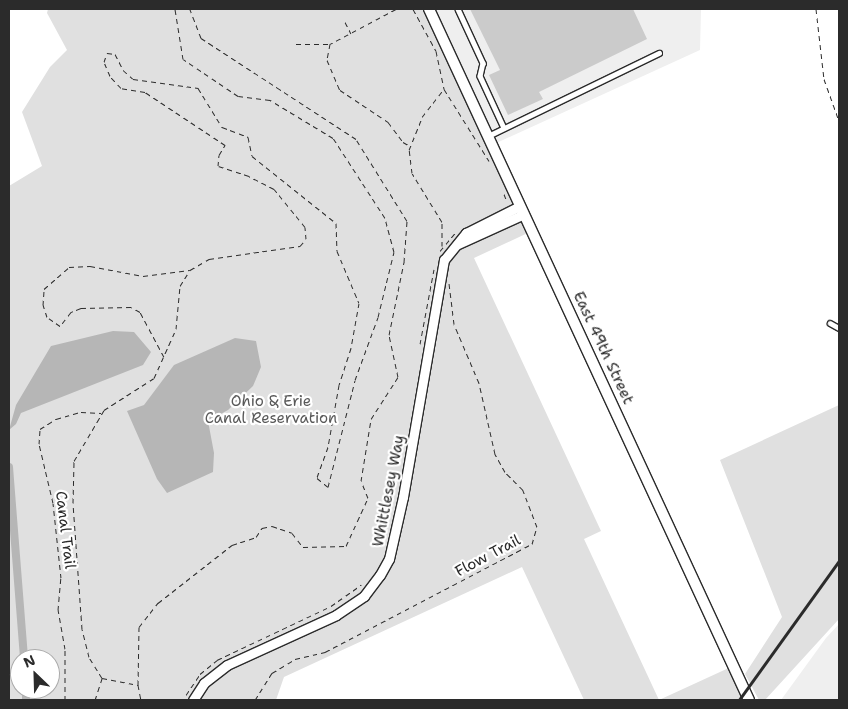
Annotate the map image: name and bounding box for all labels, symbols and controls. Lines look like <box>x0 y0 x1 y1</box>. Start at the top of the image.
street label: East 49th Street <box>569 289 637 407</box>
park label: Ohio & Erie Canal Reservation <box>205 392 337 427</box>
street label: Whittlesey Way <box>369 434 409 548</box>
street label: Canal Trail <box>51 490 79 570</box>
street label: Flow Trail <box>452 531 524 581</box>
north arrow <box>10 649 60 699</box>
text: N <box>21 651 38 672</box>

